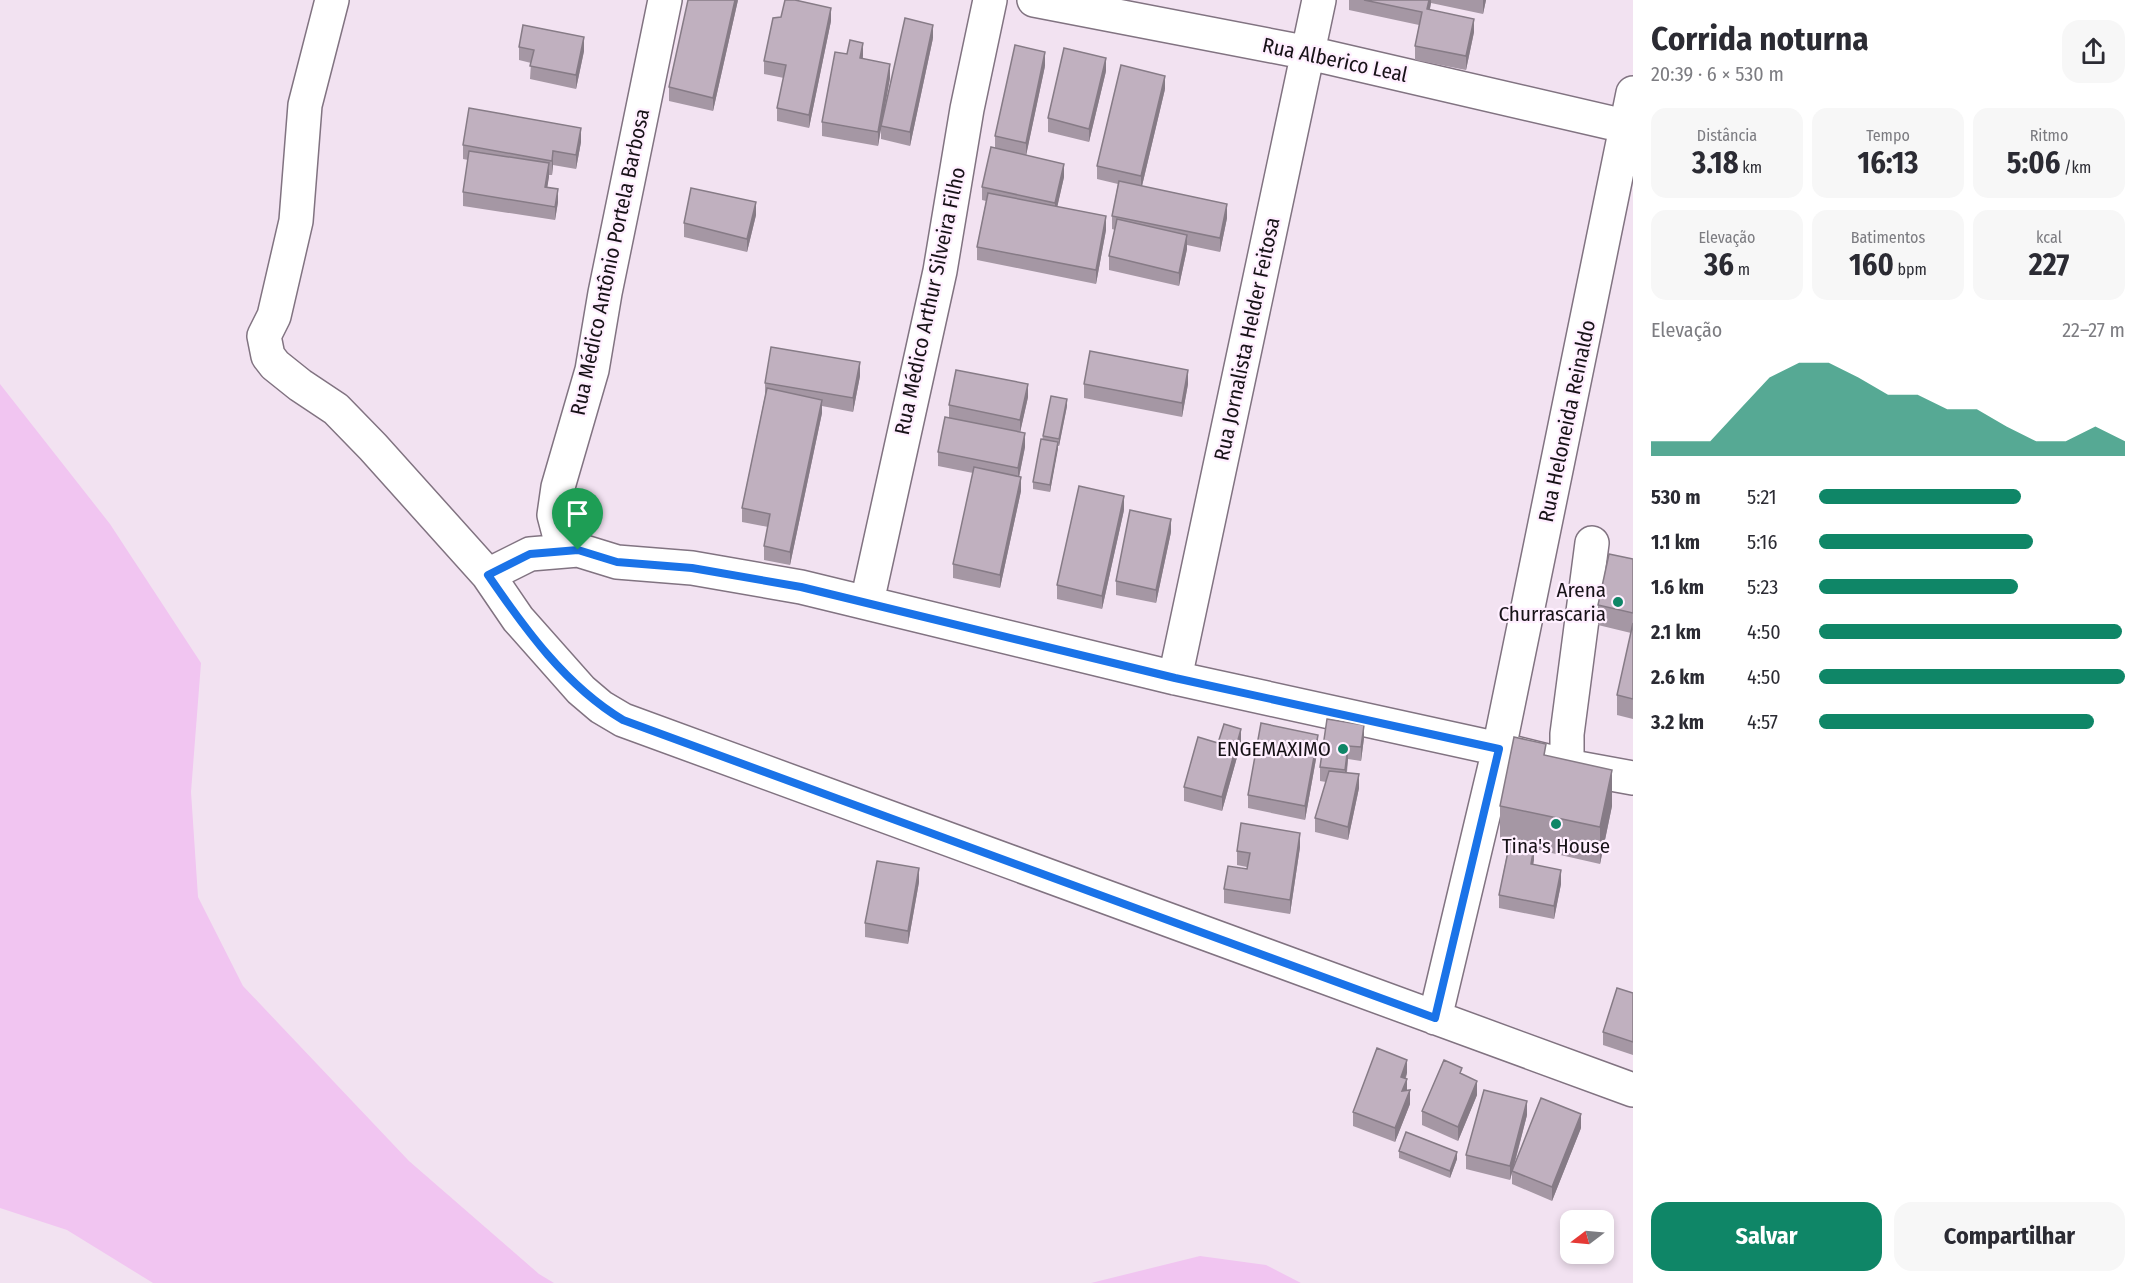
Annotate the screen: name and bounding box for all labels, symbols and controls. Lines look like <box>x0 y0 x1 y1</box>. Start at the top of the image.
text: Corrida noturna <box>1651 19 1869 59</box>
button: share <box>2062 20 2125 83</box>
street label: Rua Alberico Leal <box>1260 32 1410 88</box>
text: 20:39 · 6 × 530 m <box>1651 62 1784 86</box>
street label: Rua Médico Antônio Portela Barbosa <box>565 106 655 418</box>
text: Distância <box>1697 126 1757 145</box>
text: Tempo <box>1866 126 1910 145</box>
text: Ritmo <box>2030 126 2068 145</box>
text: 3.18 <box>1692 145 1739 181</box>
text: 16:13 <box>1857 145 1919 181</box>
text: 5:06 <box>2007 145 2060 181</box>
text: km <box>1739 158 1762 177</box>
text: /km <box>2060 158 2091 177</box>
street label: Rua Médico Arthur Silveira Filho <box>889 165 971 437</box>
street label: Rua Jornalista Helder Feitosa <box>1209 215 1285 463</box>
text: Elevação <box>1698 228 1756 247</box>
text: Batimentos <box>1851 228 1925 247</box>
text: kcal <box>2036 228 2062 247</box>
text: 36 <box>1704 247 1734 283</box>
text: 160 <box>1849 247 1894 283</box>
text: 227 <box>2029 247 2069 283</box>
text: m <box>1734 260 1750 279</box>
text: bpm <box>1894 260 1927 279</box>
street label: Rua Heloneida Reinaldo <box>1533 317 1601 525</box>
text: Elevação <box>1651 318 1722 342</box>
text: 22–27 m <box>2062 318 2125 342</box>
text: 530 m <box>1651 485 1700 509</box>
text: 5:21 <box>1747 485 1777 509</box>
pin <box>552 488 603 550</box>
icon: arrive <box>561 497 594 530</box>
text: 1.1 km <box>1651 530 1700 554</box>
text: 5:16 <box>1747 530 1777 554</box>
text: 1.6 km <box>1651 575 1704 599</box>
text: 5:23 <box>1747 575 1778 599</box>
place label: Arena Churrascaria <box>1498 577 1606 627</box>
marker: Arena Churrascaria <box>1611 595 1625 609</box>
text: 2.1 km <box>1651 620 1701 644</box>
text: 4:50 <box>1747 620 1781 644</box>
text: 2.6 km <box>1651 665 1705 689</box>
text: 4:50 <box>1747 665 1781 689</box>
text: 3.2 km <box>1651 710 1704 734</box>
text: 4:57 <box>1747 710 1778 734</box>
place label: ENGEMAXIMO <box>1217 736 1331 762</box>
marker: ENGEMAXIMO <box>1336 742 1350 756</box>
marker: Tina's House <box>1549 817 1563 831</box>
place label: Tina's House <box>1502 833 1610 859</box>
button: Salvar <box>1651 1202 1882 1271</box>
button: Compartilhar <box>1894 1202 2125 1271</box>
north arrow <box>1560 1210 1614 1264</box>
map controls <box>1560 1210 1614 1264</box>

